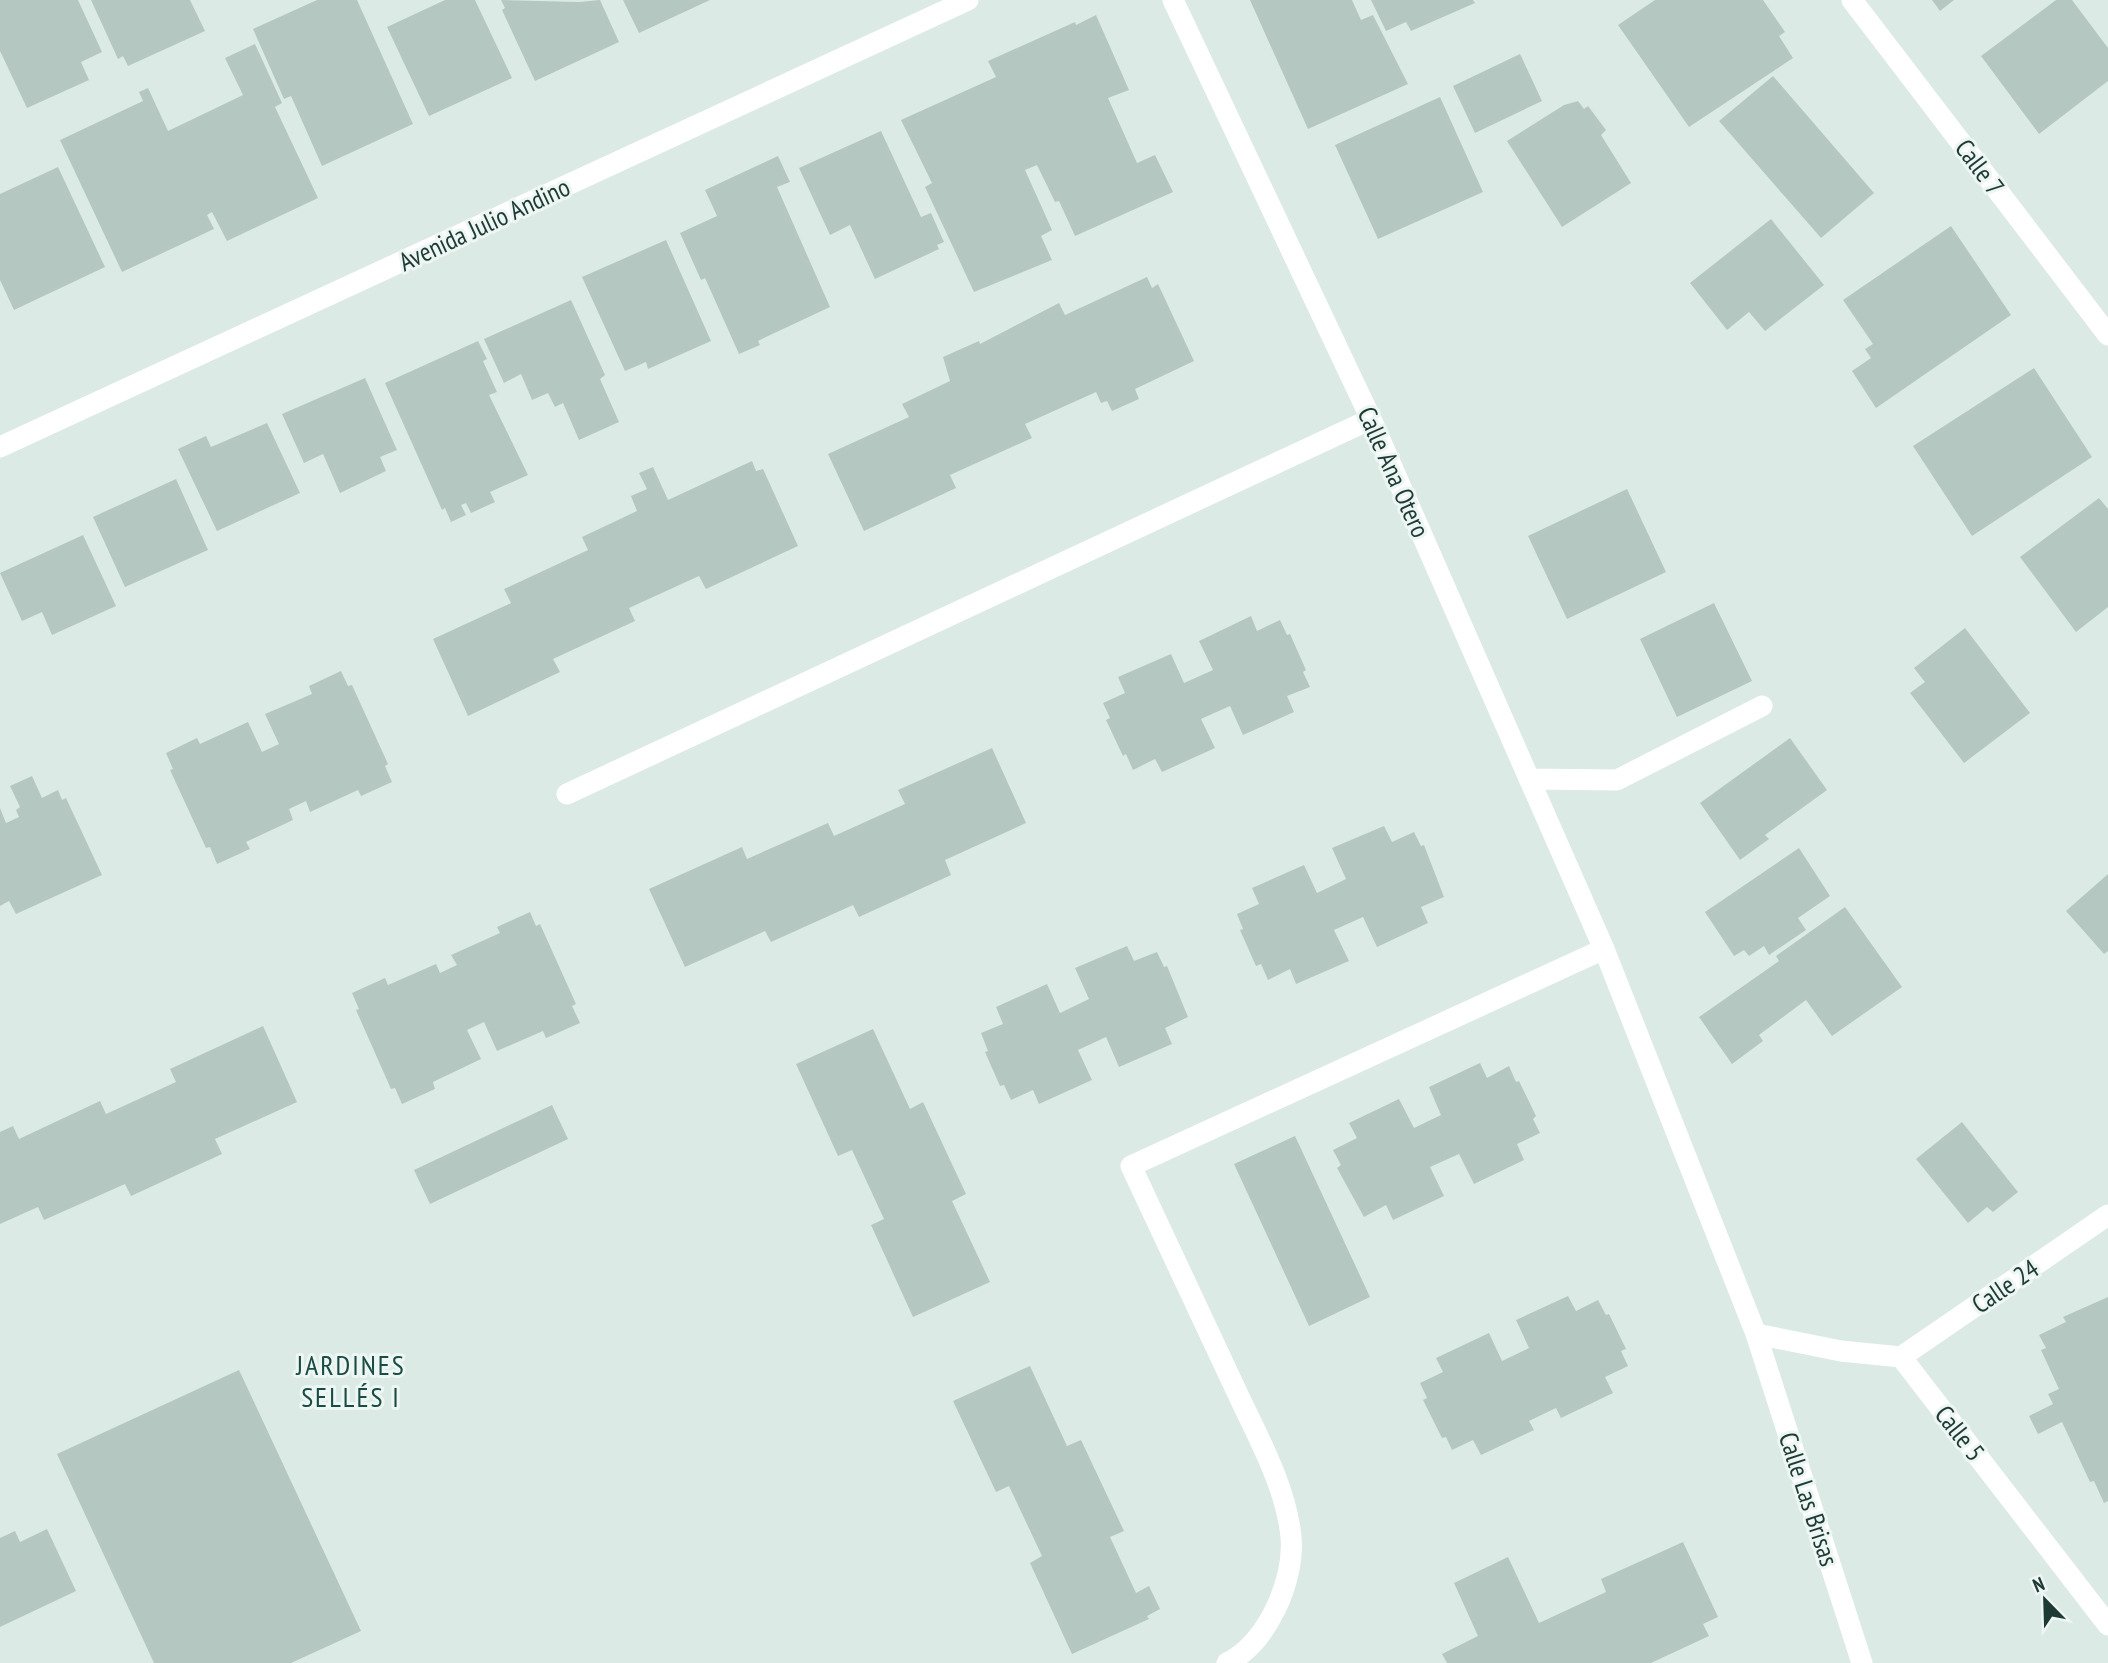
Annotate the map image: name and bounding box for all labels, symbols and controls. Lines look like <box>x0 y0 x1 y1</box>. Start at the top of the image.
street label: Calle 7 <box>1948 132 2012 202</box>
street label: Avenida Julio Andino <box>393 170 575 278</box>
street label: Calle Ana Otero <box>1351 402 1437 542</box>
street label: Calle 24 <box>1965 1252 2045 1320</box>
district label: JARDINES SELLÉS I <box>295 1346 406 1415</box>
street label: Calle 5 <box>1928 1398 1992 1468</box>
street label: Calle Las Brisas <box>1772 1428 1846 1570</box>
north arrow <box>2010 1565 2080 1635</box>
text: N <box>2029 1571 2048 1597</box>

